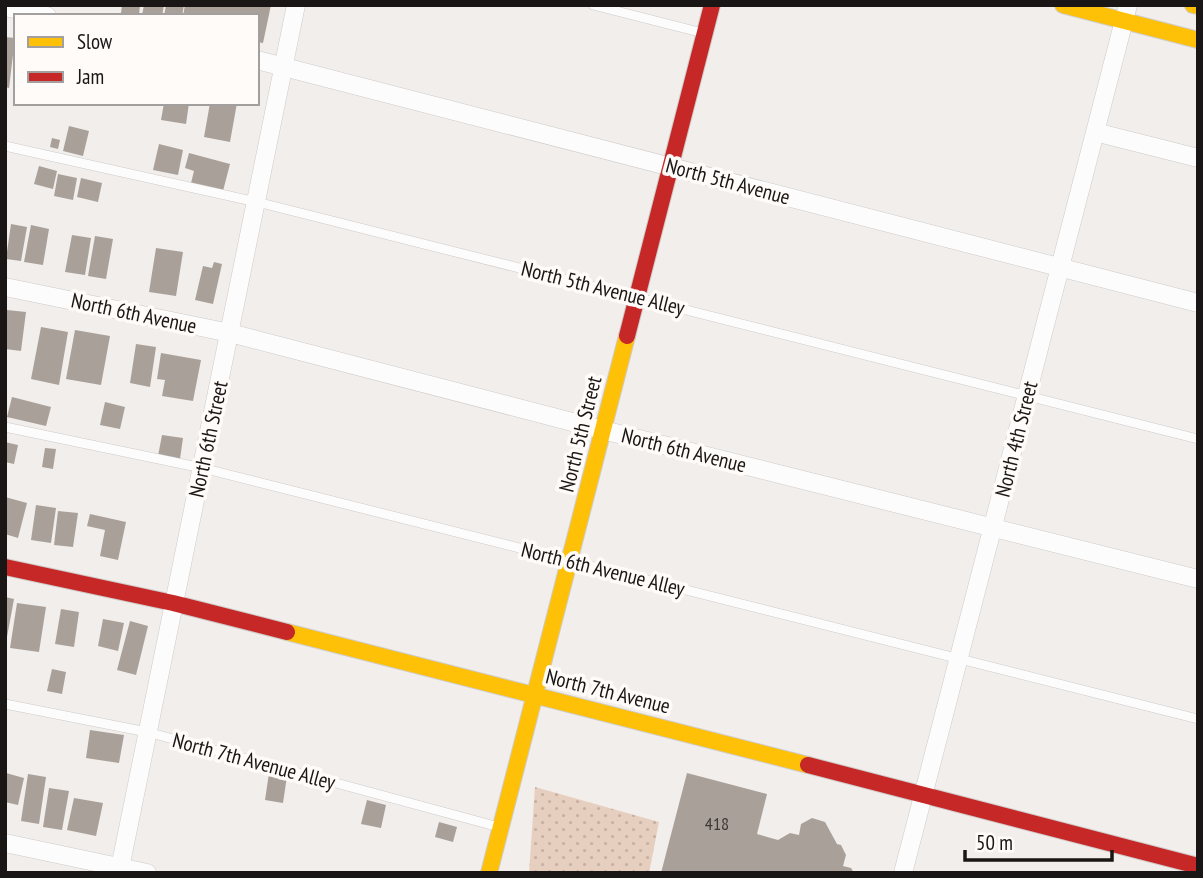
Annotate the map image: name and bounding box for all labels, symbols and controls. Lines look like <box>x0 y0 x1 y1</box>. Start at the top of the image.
legend <box>14 14 259 105</box>
text: Slow <box>77 28 113 55</box>
text: Jam <box>76 63 104 90</box>
street label: North 5th Avenue <box>663 151 793 211</box>
street label: North 5th Avenue Alley <box>519 255 688 321</box>
street label: North 6th Avenue <box>69 287 199 339</box>
street label: North 5th Street <box>553 373 607 495</box>
street label: North 6th Street <box>182 378 234 500</box>
street label: North 4th Street <box>989 378 1043 500</box>
street label: North 6th Avenue <box>619 421 749 479</box>
street label: North 6th Avenue Alley <box>519 536 688 602</box>
street label: North 7th Avenue <box>543 662 673 720</box>
street label: North 7th Avenue Alley <box>170 726 338 796</box>
house number: 418 <box>705 812 729 835</box>
scale bar <box>965 818 1112 862</box>
text: 50 m <box>976 829 1013 856</box>

